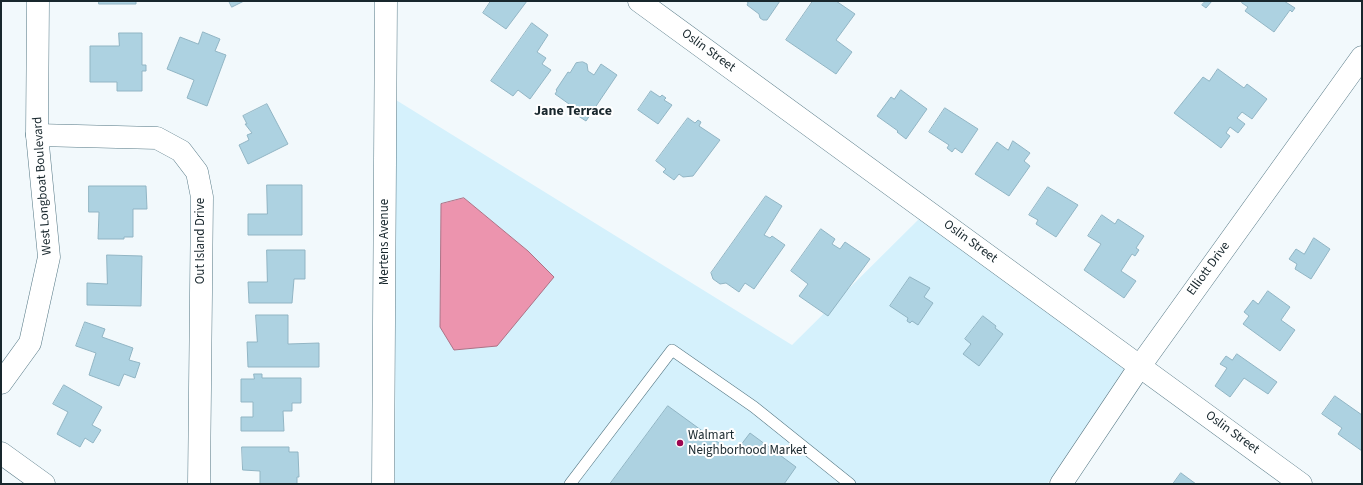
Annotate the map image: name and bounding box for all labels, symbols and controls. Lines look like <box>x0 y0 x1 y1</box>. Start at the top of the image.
street label: Oslin Street <box>678 26 738 76</box>
district label: Jane Terrace <box>534 104 612 120</box>
street label: West Longboat Boulevard <box>30 116 56 256</box>
street label: Out Island Drive <box>193 198 209 284</box>
street label: Mertens Avenue <box>377 199 393 285</box>
street label: Oslin Street <box>940 217 1000 267</box>
street label: Elliott Drive <box>1184 239 1234 299</box>
street label: Oslin Street <box>1202 408 1262 458</box>
place label: Walmart Neighborhood Market <box>688 428 807 459</box>
marker: Walmart Neighborhood Market <box>675 438 685 448</box>

